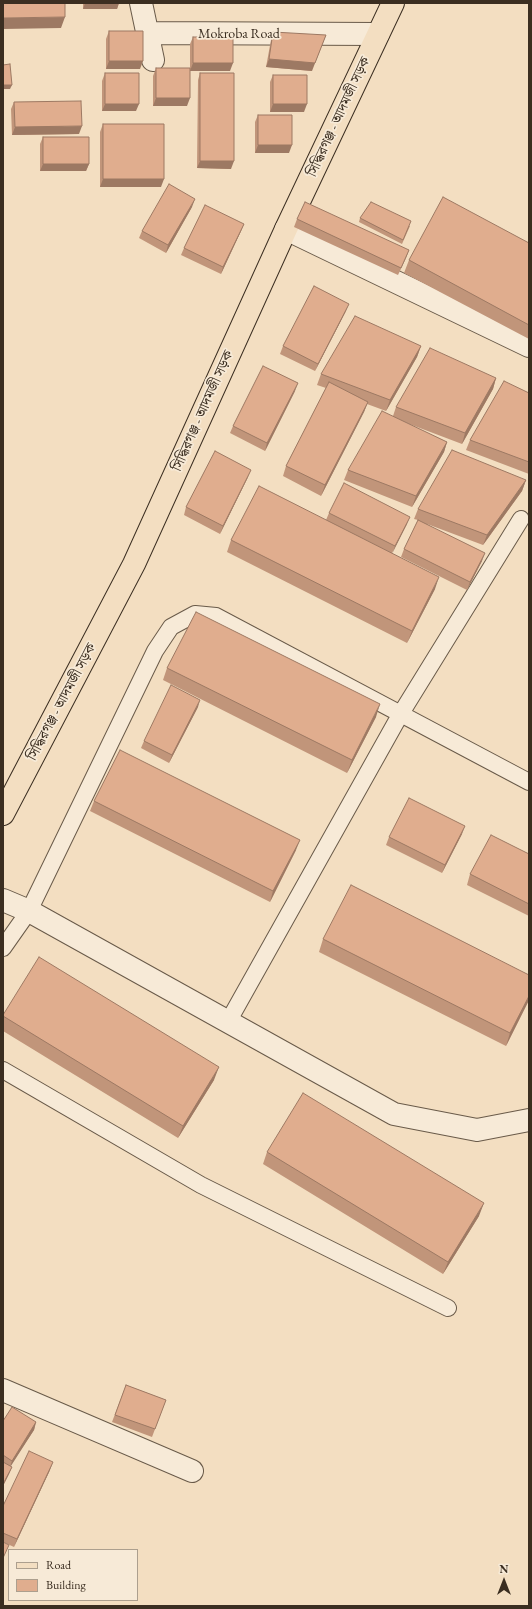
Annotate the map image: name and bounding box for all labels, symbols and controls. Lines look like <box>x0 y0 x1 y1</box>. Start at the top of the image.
street label: Mokroba Road <box>198 26 280 42</box>
street label: সিদ্ধিরগঞ্জ - আদমজী সড়ক <box>304 54 374 180</box>
street label: সিদ্ধিরগঞ্জ - আদমজী সড়ক <box>169 348 237 474</box>
street label: সিদ্ধিরগঞ্জ - আদমজী সড়ক <box>24 641 100 763</box>
legend <box>8 1549 138 1601</box>
text: Road <box>46 1557 71 1573</box>
north arrow <box>484 1561 524 1601</box>
text: N <box>500 1562 508 1576</box>
text: Building <box>46 1577 86 1593</box>

